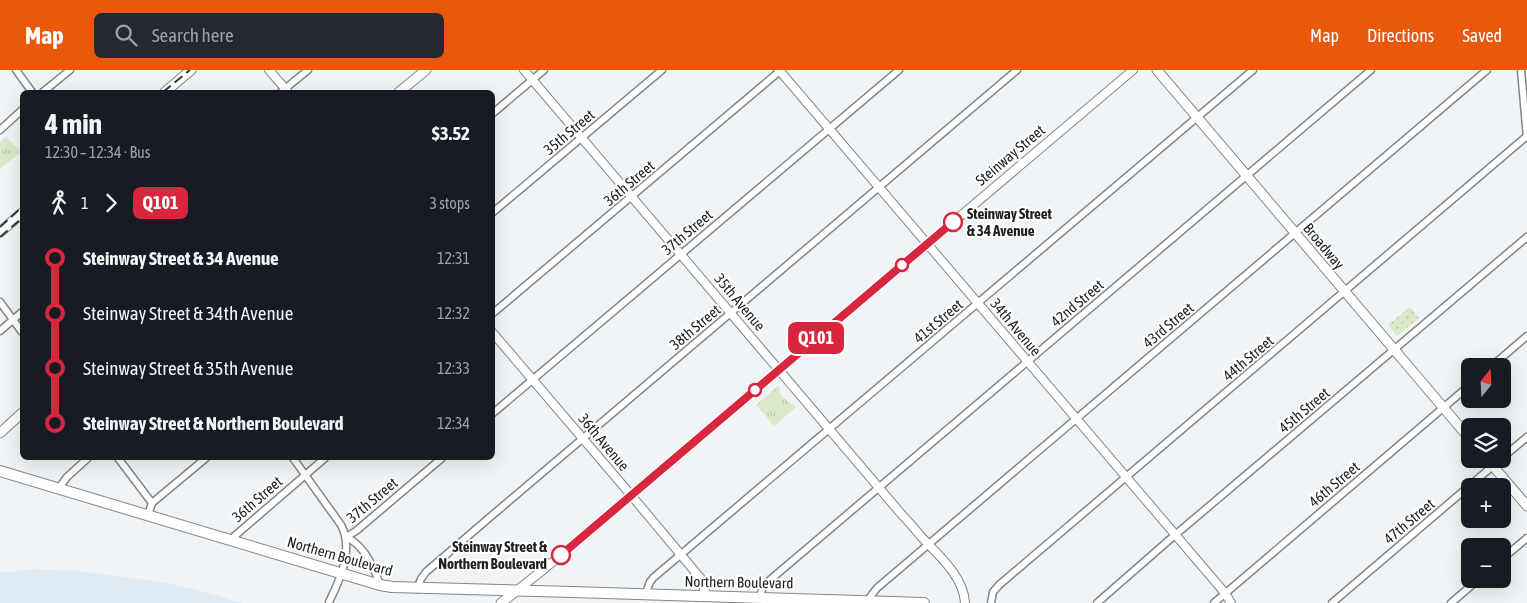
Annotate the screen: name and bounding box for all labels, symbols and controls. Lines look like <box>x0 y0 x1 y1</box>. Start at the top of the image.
search box <box>94 13 444 58</box>
icon: search <box>112 21 140 49</box>
text: Map <box>25 22 64 49</box>
text: Search here <box>152 24 234 46</box>
text: Map <box>1310 25 1339 46</box>
text: Directions <box>1367 25 1434 46</box>
text: Saved <box>1462 25 1502 46</box>
street label: 35th Street <box>540 106 598 158</box>
text: 4 min <box>45 108 102 140</box>
street label: Steinway Street <box>972 121 1048 189</box>
text: $3.52 <box>432 122 470 144</box>
text: 12:30 – 12:34 · Bus <box>45 143 150 161</box>
street label: 36th Street <box>600 157 658 209</box>
icon: walk <box>45 189 73 217</box>
icon: forward <box>97 189 125 217</box>
text: Q101 <box>143 192 178 213</box>
text: 1 <box>81 194 89 212</box>
text: 3 stops <box>429 194 470 212</box>
place label: Steinway Street & 34 Avenue <box>967 205 1053 239</box>
street label: 37th Street <box>658 206 716 258</box>
marker: Steinway Street & 34 Avenue <box>943 212 963 232</box>
street label: Broadway <box>1300 220 1348 272</box>
text: Steinway Street & 34 Avenue <box>83 247 279 269</box>
text: 12:31 <box>437 249 470 267</box>
unlabelled marker <box>895 258 909 272</box>
street label: 35th Avenue <box>711 270 769 334</box>
street label: 42nd Street <box>1047 276 1107 330</box>
street label: 34th Avenue <box>987 295 1045 359</box>
street label: 41st Street <box>910 296 966 346</box>
street label: 43rd Street <box>1139 299 1197 351</box>
street label: 38th Street <box>666 301 724 353</box>
text: Steinway Street & 34th Avenue <box>83 302 293 324</box>
text: 12:32 <box>437 304 470 322</box>
line badge: Q101 <box>781 322 851 354</box>
text: Q101 <box>798 327 834 348</box>
street label: 44th Street <box>1219 332 1277 384</box>
text: Steinway Street & 35th Avenue <box>83 357 293 379</box>
north arrow <box>1461 358 1511 408</box>
map controls <box>1461 358 1511 588</box>
text: 12:33 <box>437 359 470 377</box>
unlabelled marker <box>748 383 762 397</box>
street label: 45th Street <box>1275 384 1333 436</box>
street label: 36th Avenue <box>575 410 633 474</box>
text: Steinway Street & Northern Boulevard <box>83 412 343 434</box>
text: 12:34 <box>437 414 470 432</box>
button: layers <box>1461 418 1511 468</box>
street label: 46th Street <box>1305 458 1363 510</box>
street label: 36th Street <box>229 473 285 525</box>
street label: 37th Street <box>343 474 401 526</box>
button: + <box>1461 478 1511 528</box>
street label: 47th Street <box>1380 495 1438 547</box>
street label: Northern Boulevard <box>285 533 395 579</box>
place label: Steinway Street & Northern Boulevard <box>438 538 547 572</box>
button: − <box>1461 538 1511 588</box>
marker: Steinway Street & Northern Boulevard <box>551 545 571 565</box>
street label: Northern Boulevard <box>684 573 794 591</box>

